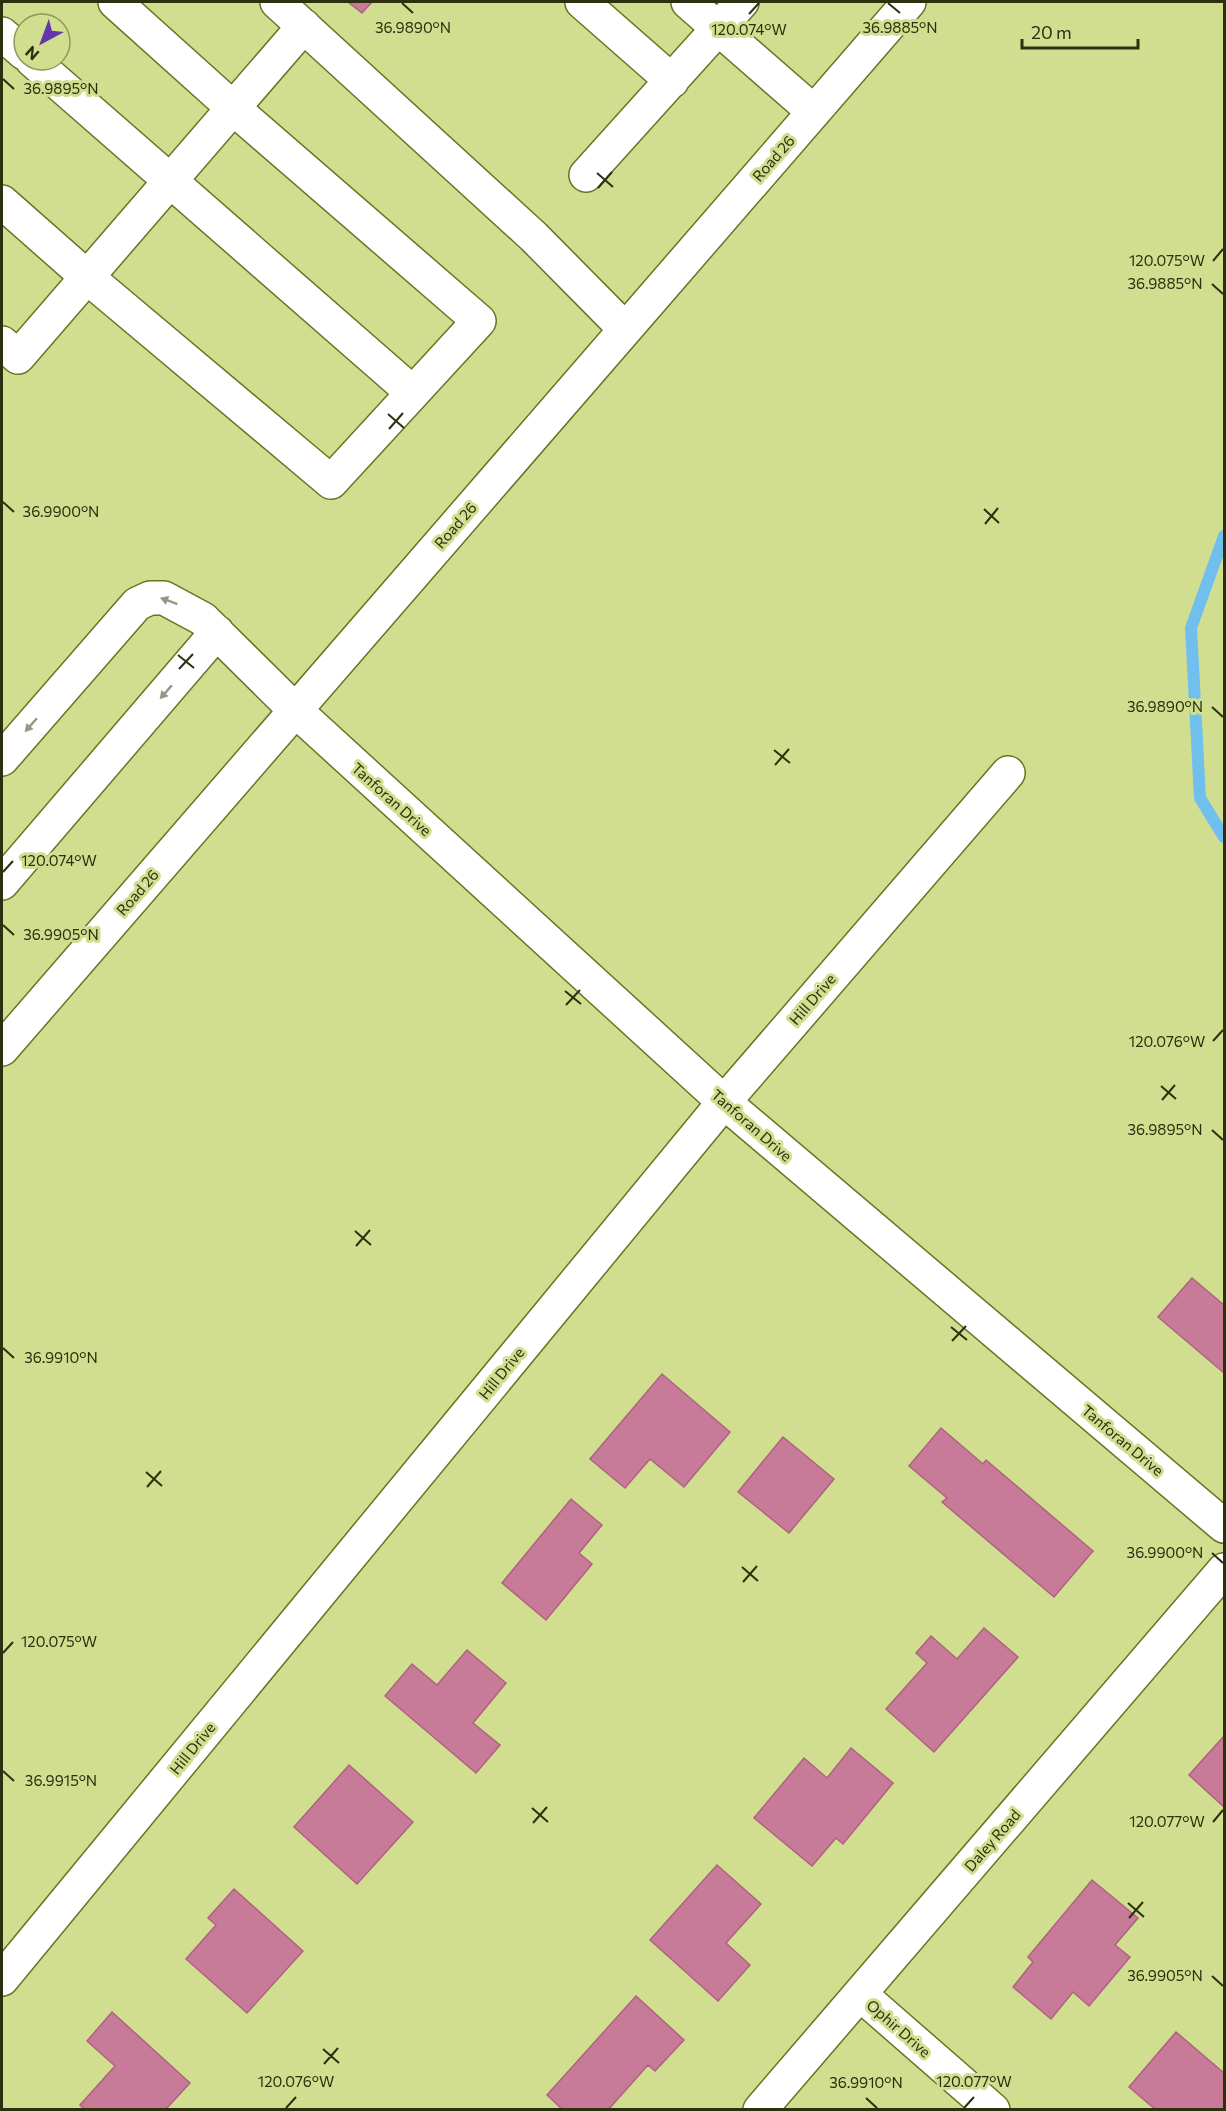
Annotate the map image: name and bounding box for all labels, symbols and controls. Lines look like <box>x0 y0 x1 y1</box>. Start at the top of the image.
north arrow <box>12 12 72 72</box>
scale bar <box>1022 12 1138 50</box>
text: 36.9890°N <box>375 18 451 36</box>
text: 36.9885°N <box>863 18 938 36</box>
text: 120.074°W <box>711 20 787 38</box>
text: 20 m <box>1031 21 1072 43</box>
text: N <box>21 43 43 65</box>
text: 36.9895°N <box>24 79 99 97</box>
street label: Road 26 <box>748 131 798 185</box>
text: 120.075°W <box>1129 251 1205 269</box>
text: 36.9885°N <box>1128 274 1203 292</box>
street label: Road 26 <box>430 498 480 552</box>
text: 36.9900°N <box>23 502 99 520</box>
one-way arrow <box>159 596 177 606</box>
one-way arrow <box>159 684 172 700</box>
text: 36.9890°N <box>1127 697 1203 715</box>
one-way arrow <box>25 717 38 732</box>
street label: Tanforan Drive <box>349 759 435 839</box>
text: 120.074°W <box>21 851 97 869</box>
street label: Road 26 <box>112 865 162 919</box>
text: 36.9905°N <box>23 925 99 943</box>
street label: Hill Drive <box>785 970 839 1028</box>
text: 120.076°W <box>1129 1032 1205 1050</box>
street label: Tanforan Drive <box>708 1085 796 1165</box>
text: 36.9895°N <box>1128 1120 1203 1138</box>
street label: Hill Drive <box>475 1343 528 1403</box>
text: 36.9910°N <box>24 1348 98 1366</box>
street label: Tanforan Drive <box>1079 1401 1167 1479</box>
text: 36.9900°N <box>1127 1543 1203 1561</box>
text: 120.075°W <box>21 1632 97 1650</box>
street label: Hill Drive <box>166 1718 219 1778</box>
text: 36.9915°N <box>25 1771 97 1789</box>
street label: Daley Road <box>960 1805 1024 1875</box>
text: 120.077°W <box>1129 1812 1205 1830</box>
text: 36.9905°N <box>1127 1966 1203 1984</box>
street label: Ophir Drive <box>863 1995 935 2061</box>
text: 120.076°W <box>258 2072 334 2090</box>
text: 120.077°W <box>936 2072 1012 2090</box>
text: 36.9910°N <box>829 2073 903 2091</box>

